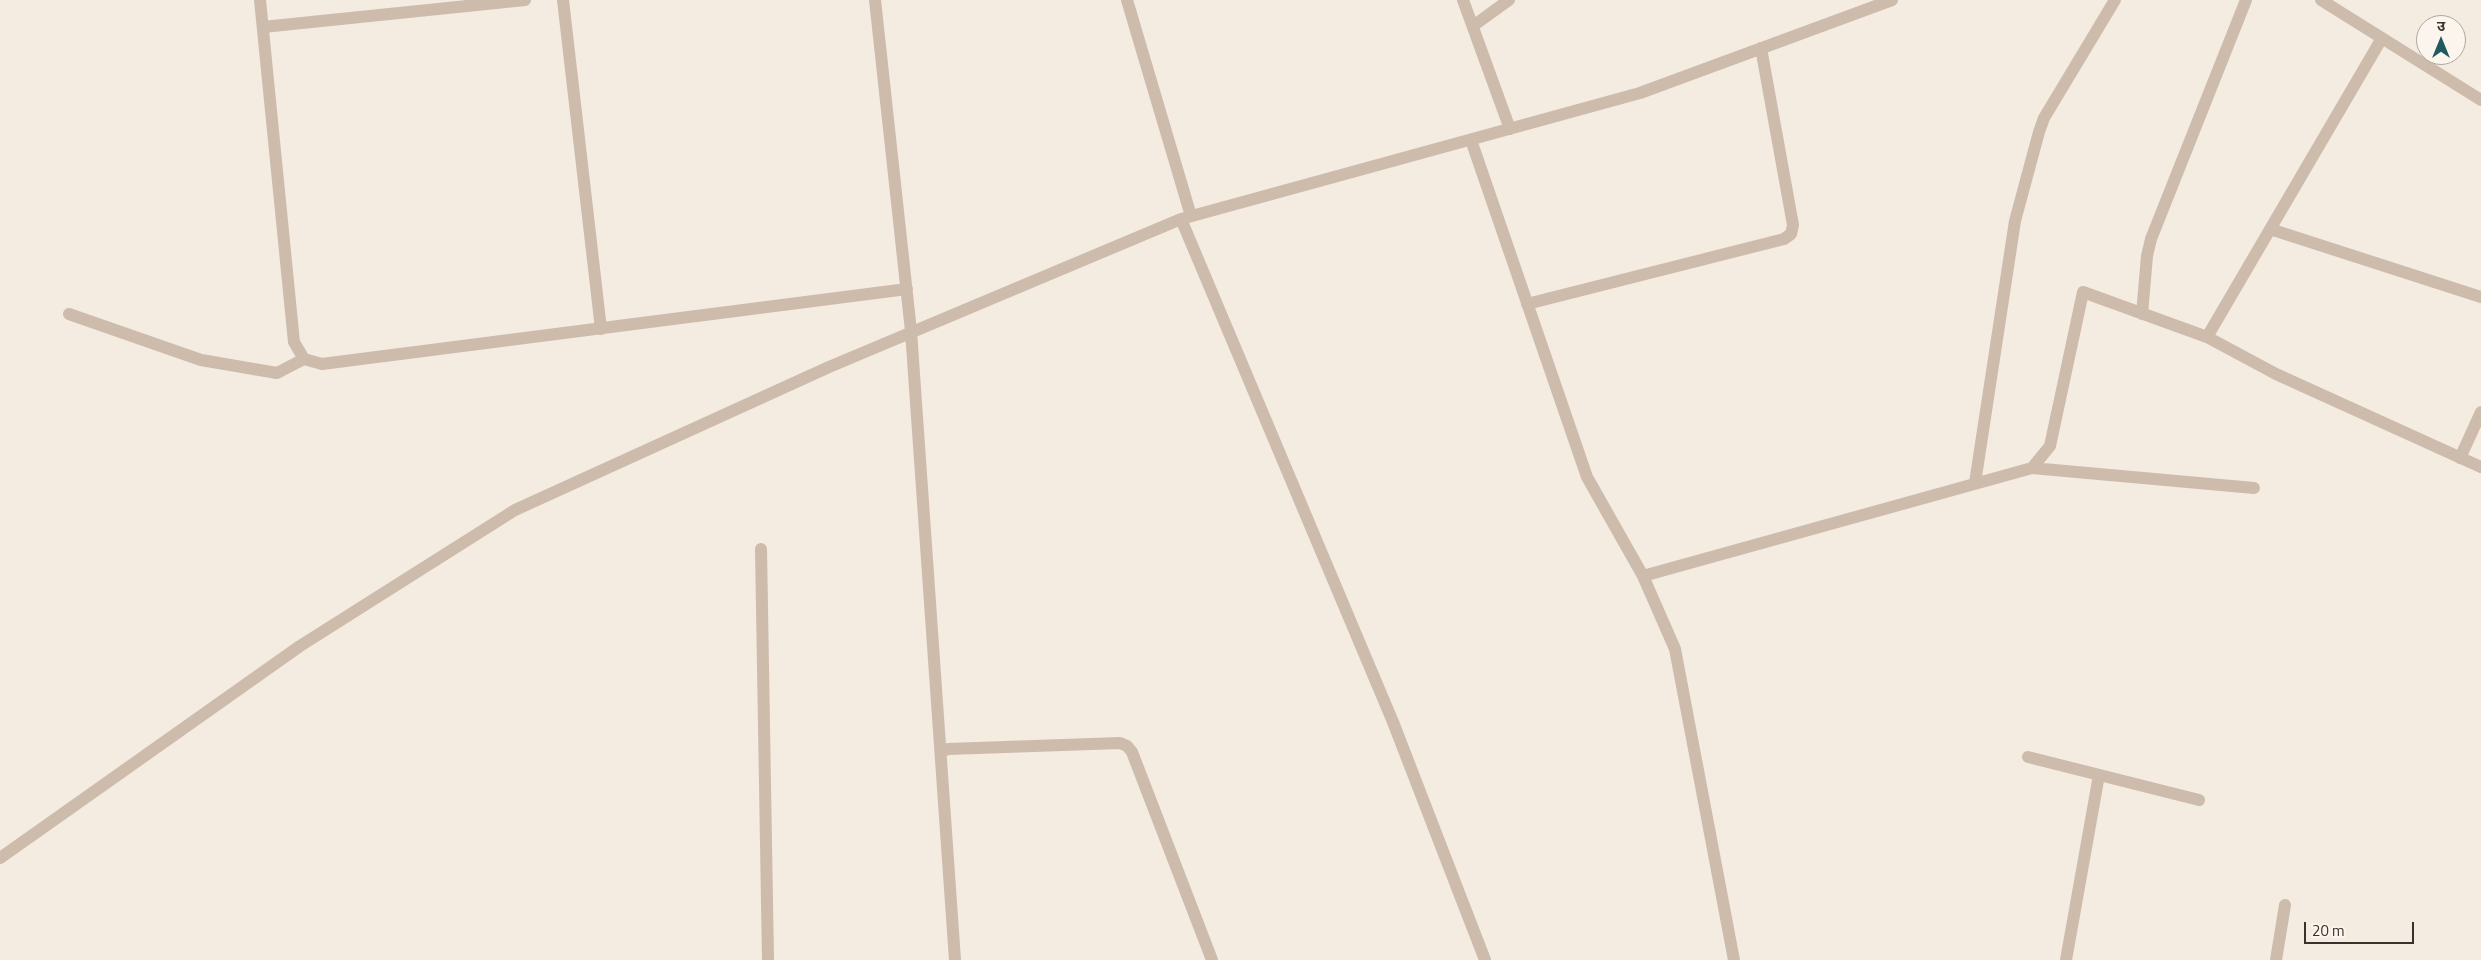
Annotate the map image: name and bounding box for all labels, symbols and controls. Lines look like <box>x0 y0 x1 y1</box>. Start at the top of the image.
north arrow <box>2416 15 2466 65</box>
text: उ <box>2437 15 2445 36</box>
scale bar <box>2306 912 2416 944</box>
text: 20 m <box>2312 919 2345 942</box>

